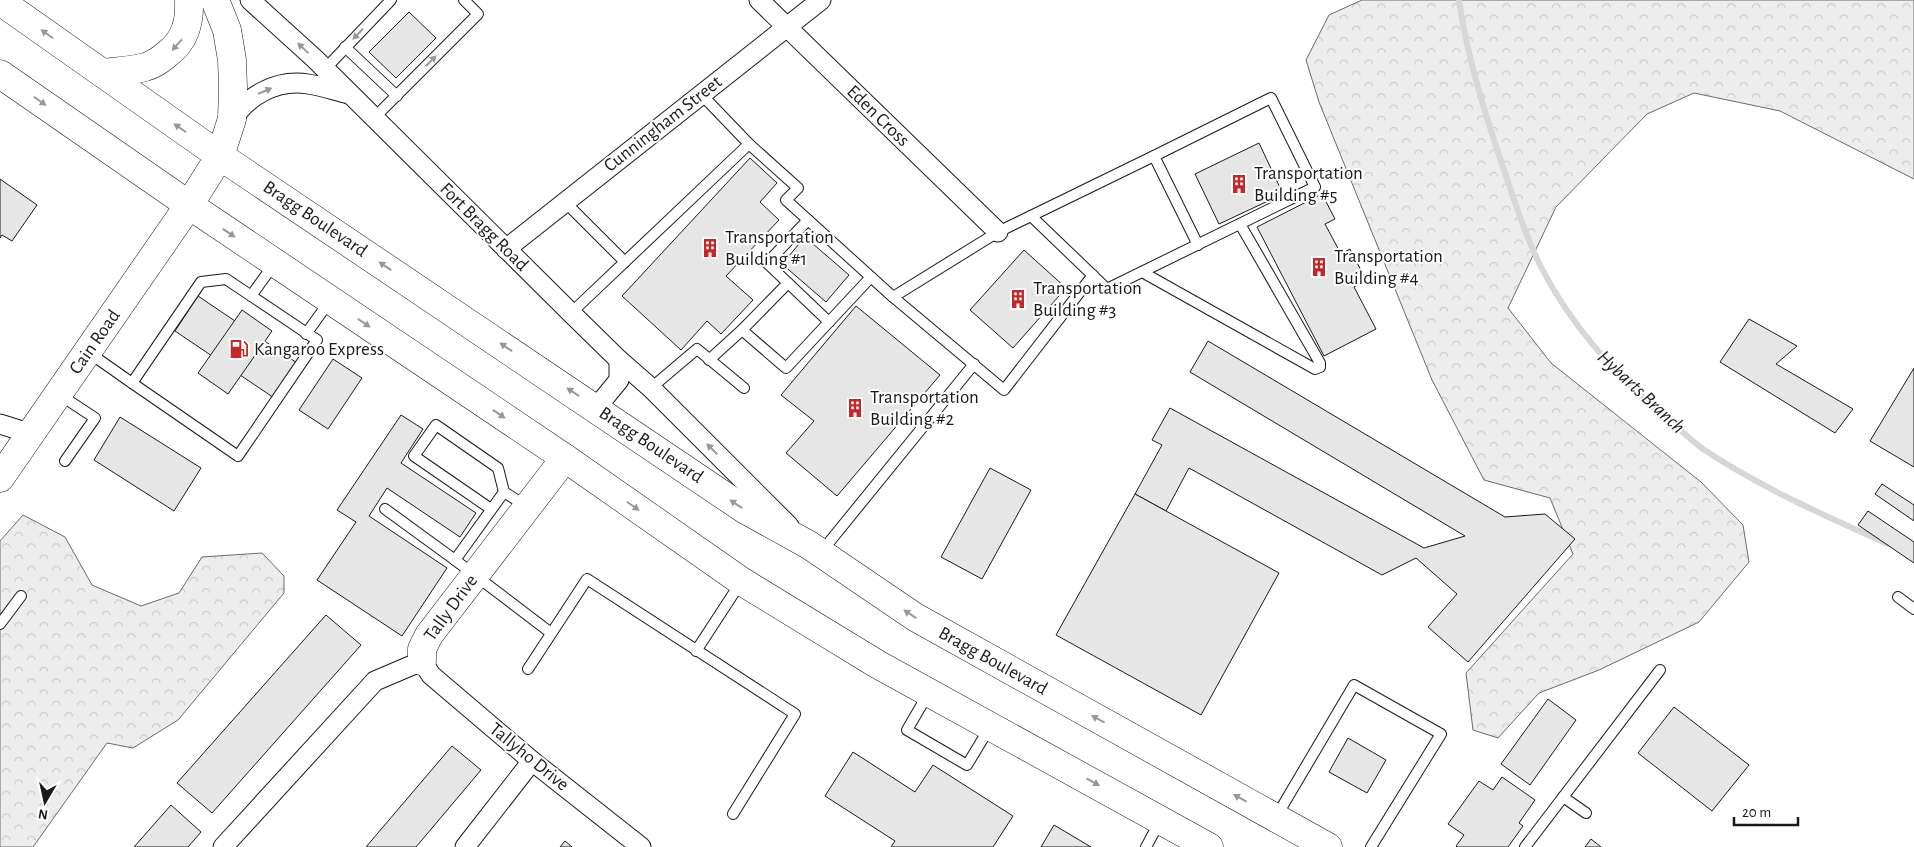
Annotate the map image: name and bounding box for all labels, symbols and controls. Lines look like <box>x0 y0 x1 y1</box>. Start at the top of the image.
one-way arrow <box>352 28 364 40</box>
one-way arrow <box>40 29 54 39</box>
one-way arrow <box>171 39 182 52</box>
one-way arrow <box>298 42 310 54</box>
one-way arrow <box>425 55 437 67</box>
street label: Cunningham Street <box>601 72 725 176</box>
street label: Eden Cross <box>843 82 913 150</box>
one-way arrow <box>258 87 272 95</box>
one-way arrow <box>33 96 47 106</box>
one-way arrow <box>173 123 187 133</box>
place label: Transportation Building #5 <box>1254 164 1363 205</box>
building icon: Transportation Building #5 <box>1228 173 1250 195</box>
street label: Bragg Boulevard <box>259 177 371 261</box>
street label: Fort Bragg Road <box>436 179 532 275</box>
one-way arrow <box>223 228 236 238</box>
place label: Transportation Building #1 <box>725 228 834 269</box>
building icon: Transportation Building #1 <box>699 237 721 259</box>
place label: Transportation Building #4 <box>1334 247 1443 288</box>
building icon: Transportation Building #4 <box>1308 256 1330 278</box>
one-way arrow <box>378 261 392 271</box>
place label: Transportation Building #3 <box>1033 279 1142 320</box>
building icon: Transportation Building #3 <box>1007 288 1029 310</box>
street label: Cain Road <box>66 306 124 378</box>
one-way arrow <box>358 318 371 328</box>
fuel station icon: Kangaroo Express <box>228 338 250 360</box>
place label: Kangaroo Express <box>254 340 384 359</box>
one-way arrow <box>500 342 513 352</box>
water label: Hybarts Branch <box>1593 347 1689 437</box>
one-way arrow <box>566 387 580 397</box>
place label: Transportation Building #2 <box>870 388 979 429</box>
building icon: Transportation Building #2 <box>844 397 866 419</box>
street label: Bragg Boulevard <box>595 403 707 487</box>
one-way arrow <box>493 409 506 419</box>
one-way arrow <box>707 443 719 455</box>
one-way arrow <box>729 499 743 509</box>
one-way arrow <box>627 501 640 511</box>
street label: Tally Drive <box>421 571 481 645</box>
one-way arrow <box>903 609 917 619</box>
street label: Bragg Boulevard <box>935 623 1051 699</box>
one-way arrow <box>1090 715 1105 723</box>
street label: Tallyho Drive <box>486 719 572 795</box>
north arrow <box>20 777 70 827</box>
one-way arrow <box>1086 778 1100 787</box>
one-way arrow <box>1233 793 1246 802</box>
scale bar <box>1734 794 1798 826</box>
text: 20 m <box>1742 805 1771 820</box>
text: N <box>37 806 49 822</box>

